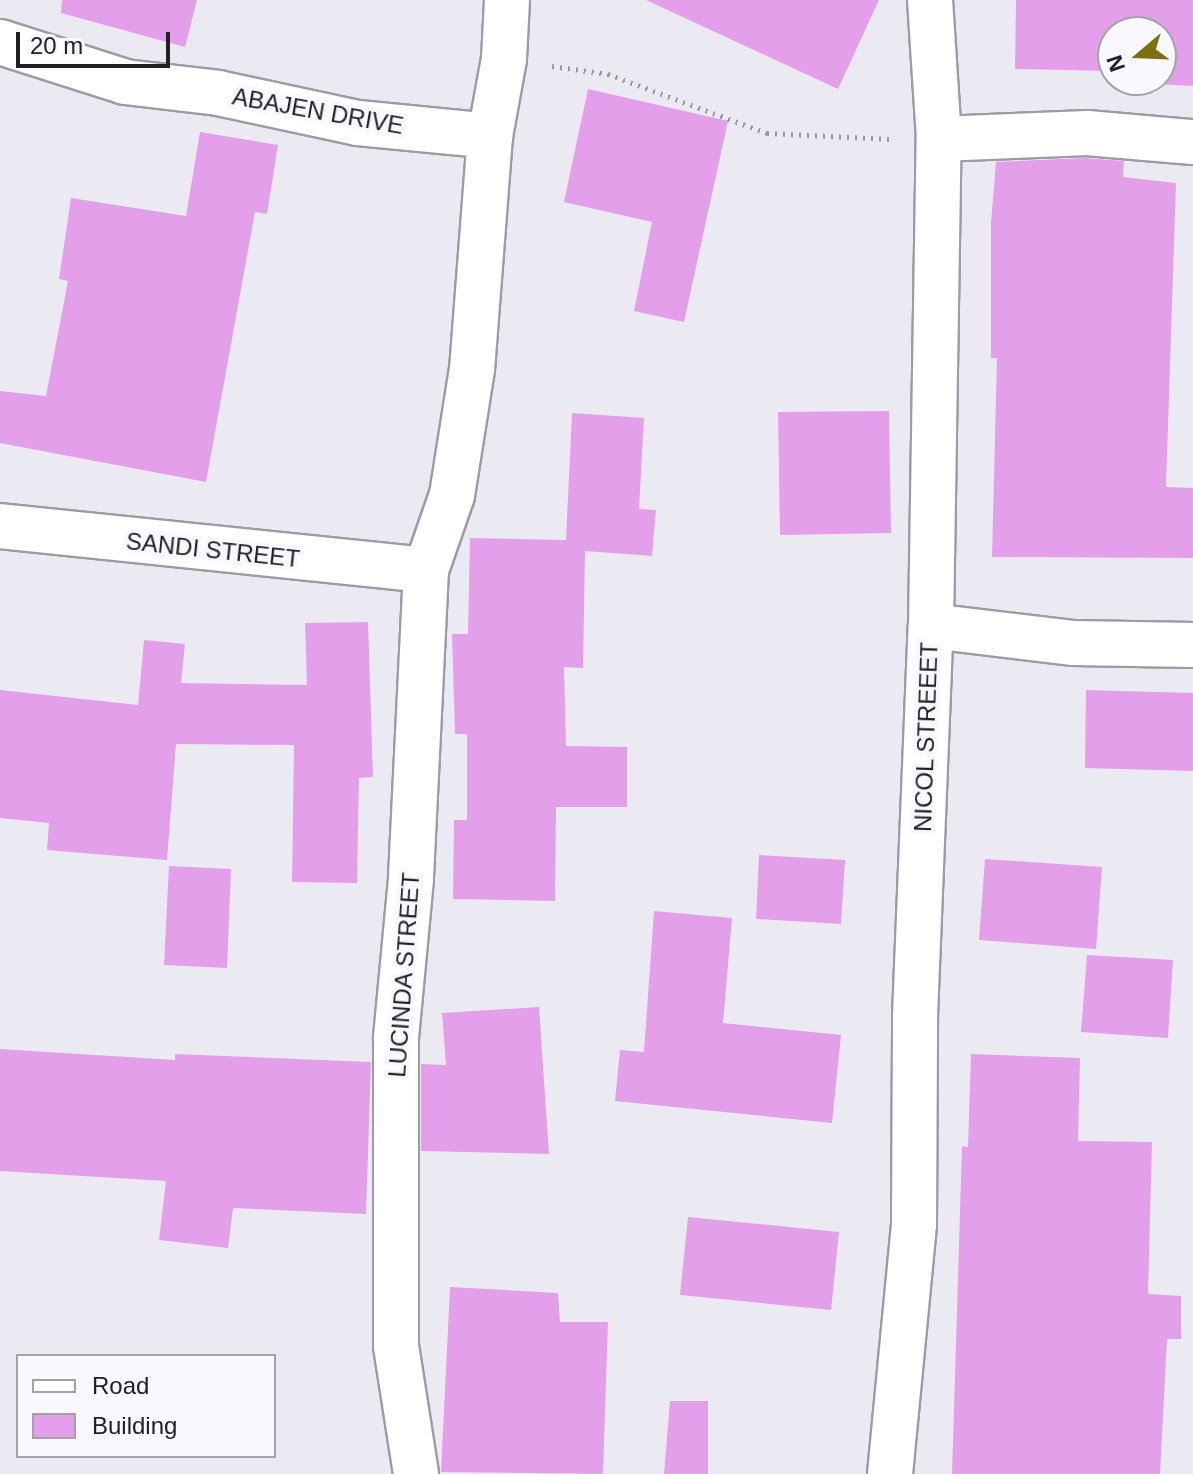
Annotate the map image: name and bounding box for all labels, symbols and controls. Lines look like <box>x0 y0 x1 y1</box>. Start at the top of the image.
scale bar <box>20 16 174 66</box>
north arrow <box>1097 16 1177 96</box>
text: 20 m <box>30 32 83 59</box>
text: N <box>1101 52 1130 75</box>
street label: ABAJEN DRIVE <box>230 82 406 140</box>
street label: SANDI STREET <box>125 527 301 573</box>
street label: NICOL STREEET <box>908 641 944 833</box>
street label: LUCINDA STREET <box>382 871 426 1079</box>
legend <box>16 1354 276 1458</box>
text: Road <box>92 1372 149 1399</box>
text: Building <box>92 1412 177 1439</box>

